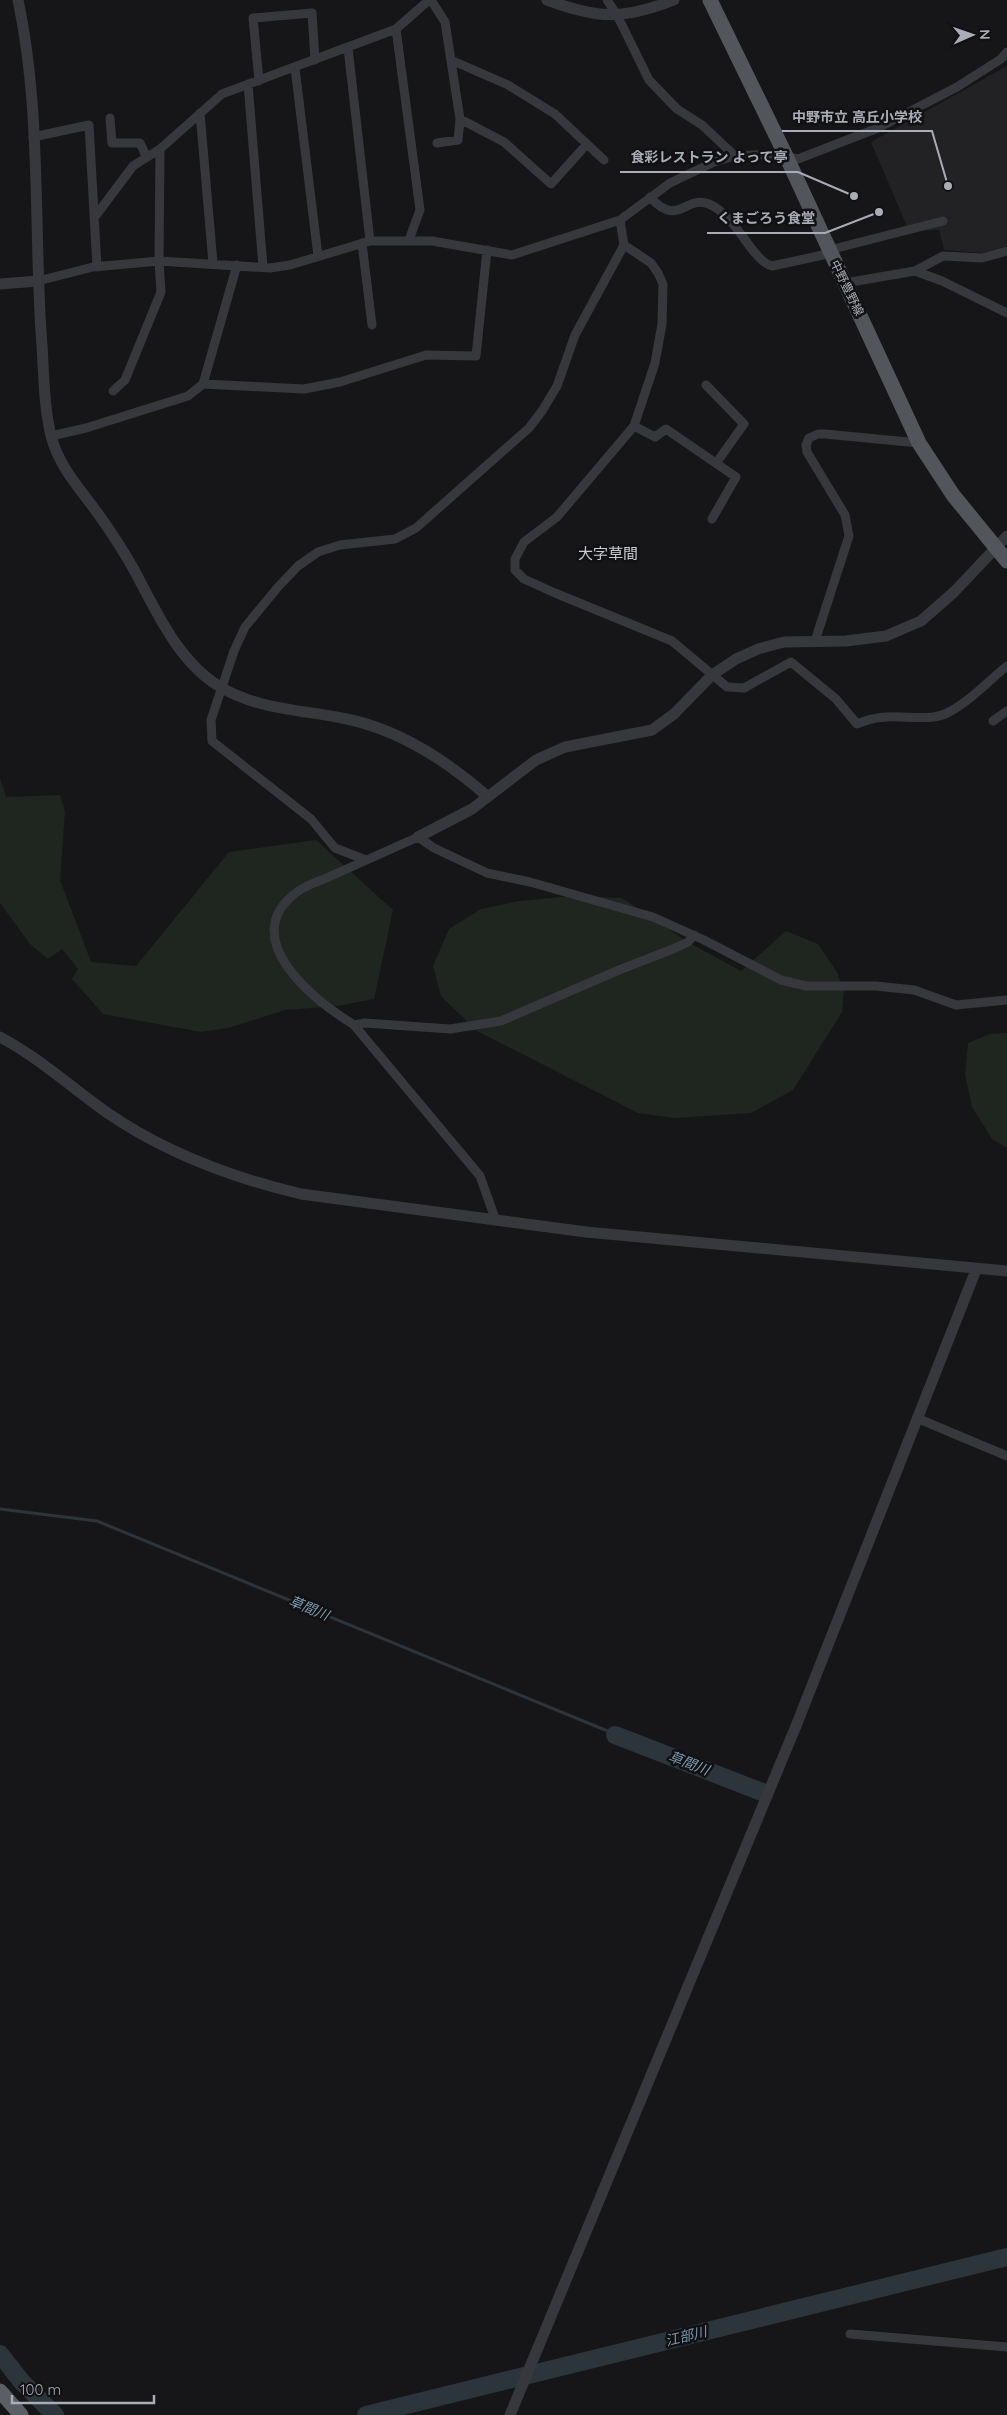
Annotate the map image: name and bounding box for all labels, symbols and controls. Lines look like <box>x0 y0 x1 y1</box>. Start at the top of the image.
north arrow <box>947 10 997 60</box>
text: N <box>976 29 994 40</box>
callout: 中野市立 高丘小学校 <box>782 102 932 131</box>
text: 中野市立 高丘小学校 <box>792 108 922 126</box>
callout: 食彩レストラン よって亭 <box>620 143 798 172</box>
text: 食彩レストラン よって亭 <box>631 148 787 166</box>
callout: くまごろう食堂 <box>707 204 825 233</box>
text: くまごろう食堂 <box>717 209 815 227</box>
street label: 中野豊野線 <box>828 258 867 318</box>
district label: 大字草間 <box>578 544 638 563</box>
water label: 草間川 <box>286 1592 334 1625</box>
water label: 草間川 <box>666 1747 714 1780</box>
water label: 江部川 <box>663 2322 710 2350</box>
scale bar <box>12 2372 155 2404</box>
text: 100 m <box>20 2380 61 2399</box>

